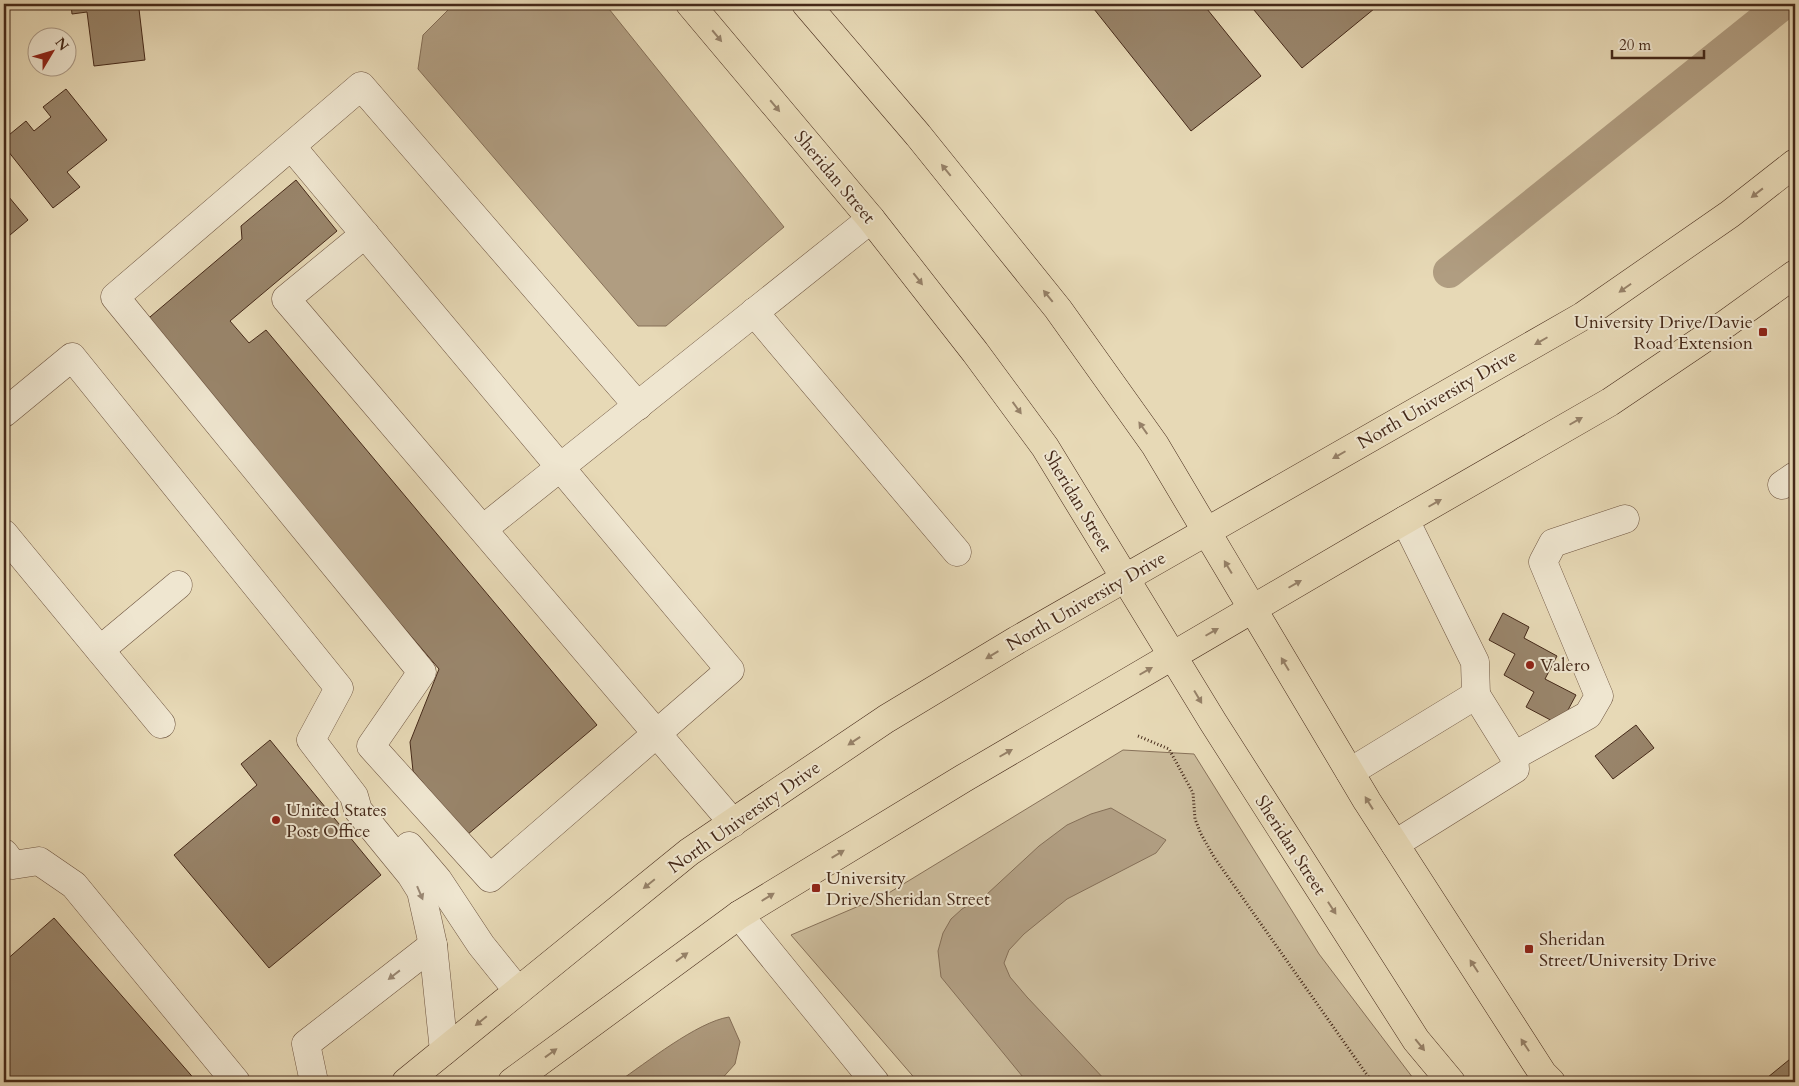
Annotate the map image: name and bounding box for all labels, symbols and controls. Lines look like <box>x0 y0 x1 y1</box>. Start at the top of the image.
north arrow <box>28 28 78 78</box>
scale bar <box>1612 28 1704 60</box>
one-way arrow <box>711 29 722 42</box>
text: N <box>51 34 73 55</box>
text: 20 m <box>1619 35 1651 55</box>
one-way arrow <box>769 99 781 111</box>
street label: Sheridan Street <box>788 125 881 229</box>
one-way arrow <box>941 164 952 177</box>
one-way arrow <box>1751 188 1764 199</box>
one-way arrow <box>912 272 923 285</box>
one-way arrow <box>1618 283 1631 293</box>
one-way arrow <box>1043 290 1054 303</box>
place label: University Drive/Davie Road Extension <box>1574 310 1754 356</box>
marker: University Drive/Davie Road Extension <box>1757 326 1769 338</box>
one-way arrow <box>1534 336 1547 345</box>
street label: North University Drive <box>1353 343 1522 455</box>
one-way arrow <box>1011 401 1022 414</box>
one-way arrow <box>1569 417 1583 426</box>
one-way arrow <box>1138 421 1148 435</box>
street label: Sheridan Street <box>1037 446 1118 557</box>
one-way arrow <box>1332 451 1345 460</box>
one-way arrow <box>1429 498 1442 507</box>
street label: North University Drive <box>1002 545 1171 657</box>
one-way arrow <box>1223 560 1232 573</box>
one-way arrow <box>1288 580 1301 589</box>
one-way arrow <box>1206 628 1219 637</box>
one-way arrow <box>986 651 999 660</box>
place label: Valero <box>1540 653 1590 678</box>
one-way arrow <box>1281 657 1290 670</box>
marker: Valero <box>1524 659 1536 671</box>
one-way arrow <box>1139 667 1152 676</box>
one-way arrow <box>1193 691 1202 704</box>
one-way arrow <box>847 736 861 746</box>
one-way arrow <box>999 749 1012 758</box>
street label: North University Drive <box>663 755 825 879</box>
street label: Sheridan Street <box>1249 790 1332 900</box>
one-way arrow <box>1364 796 1373 810</box>
place label: United States Post Office <box>286 798 387 844</box>
marker: United States Post Office <box>270 814 282 826</box>
one-way arrow <box>832 850 845 859</box>
place label: University Drive/Sheridan Street <box>826 866 990 912</box>
one-way arrow <box>643 879 656 890</box>
marker: University Drive/Sheridan Street <box>810 882 822 894</box>
one-way arrow <box>417 886 425 900</box>
one-way arrow <box>761 893 775 902</box>
one-way arrow <box>1327 902 1336 915</box>
place label: Sheridan Street/University Drive <box>1539 927 1717 973</box>
marker: Sheridan Street/University Drive <box>1523 943 1535 955</box>
one-way arrow <box>675 952 689 962</box>
one-way arrow <box>1469 960 1479 973</box>
one-way arrow <box>388 969 401 980</box>
one-way arrow <box>474 1016 487 1027</box>
one-way arrow <box>1414 1038 1425 1051</box>
one-way arrow <box>1520 1039 1530 1052</box>
one-way arrow <box>544 1048 557 1059</box>

